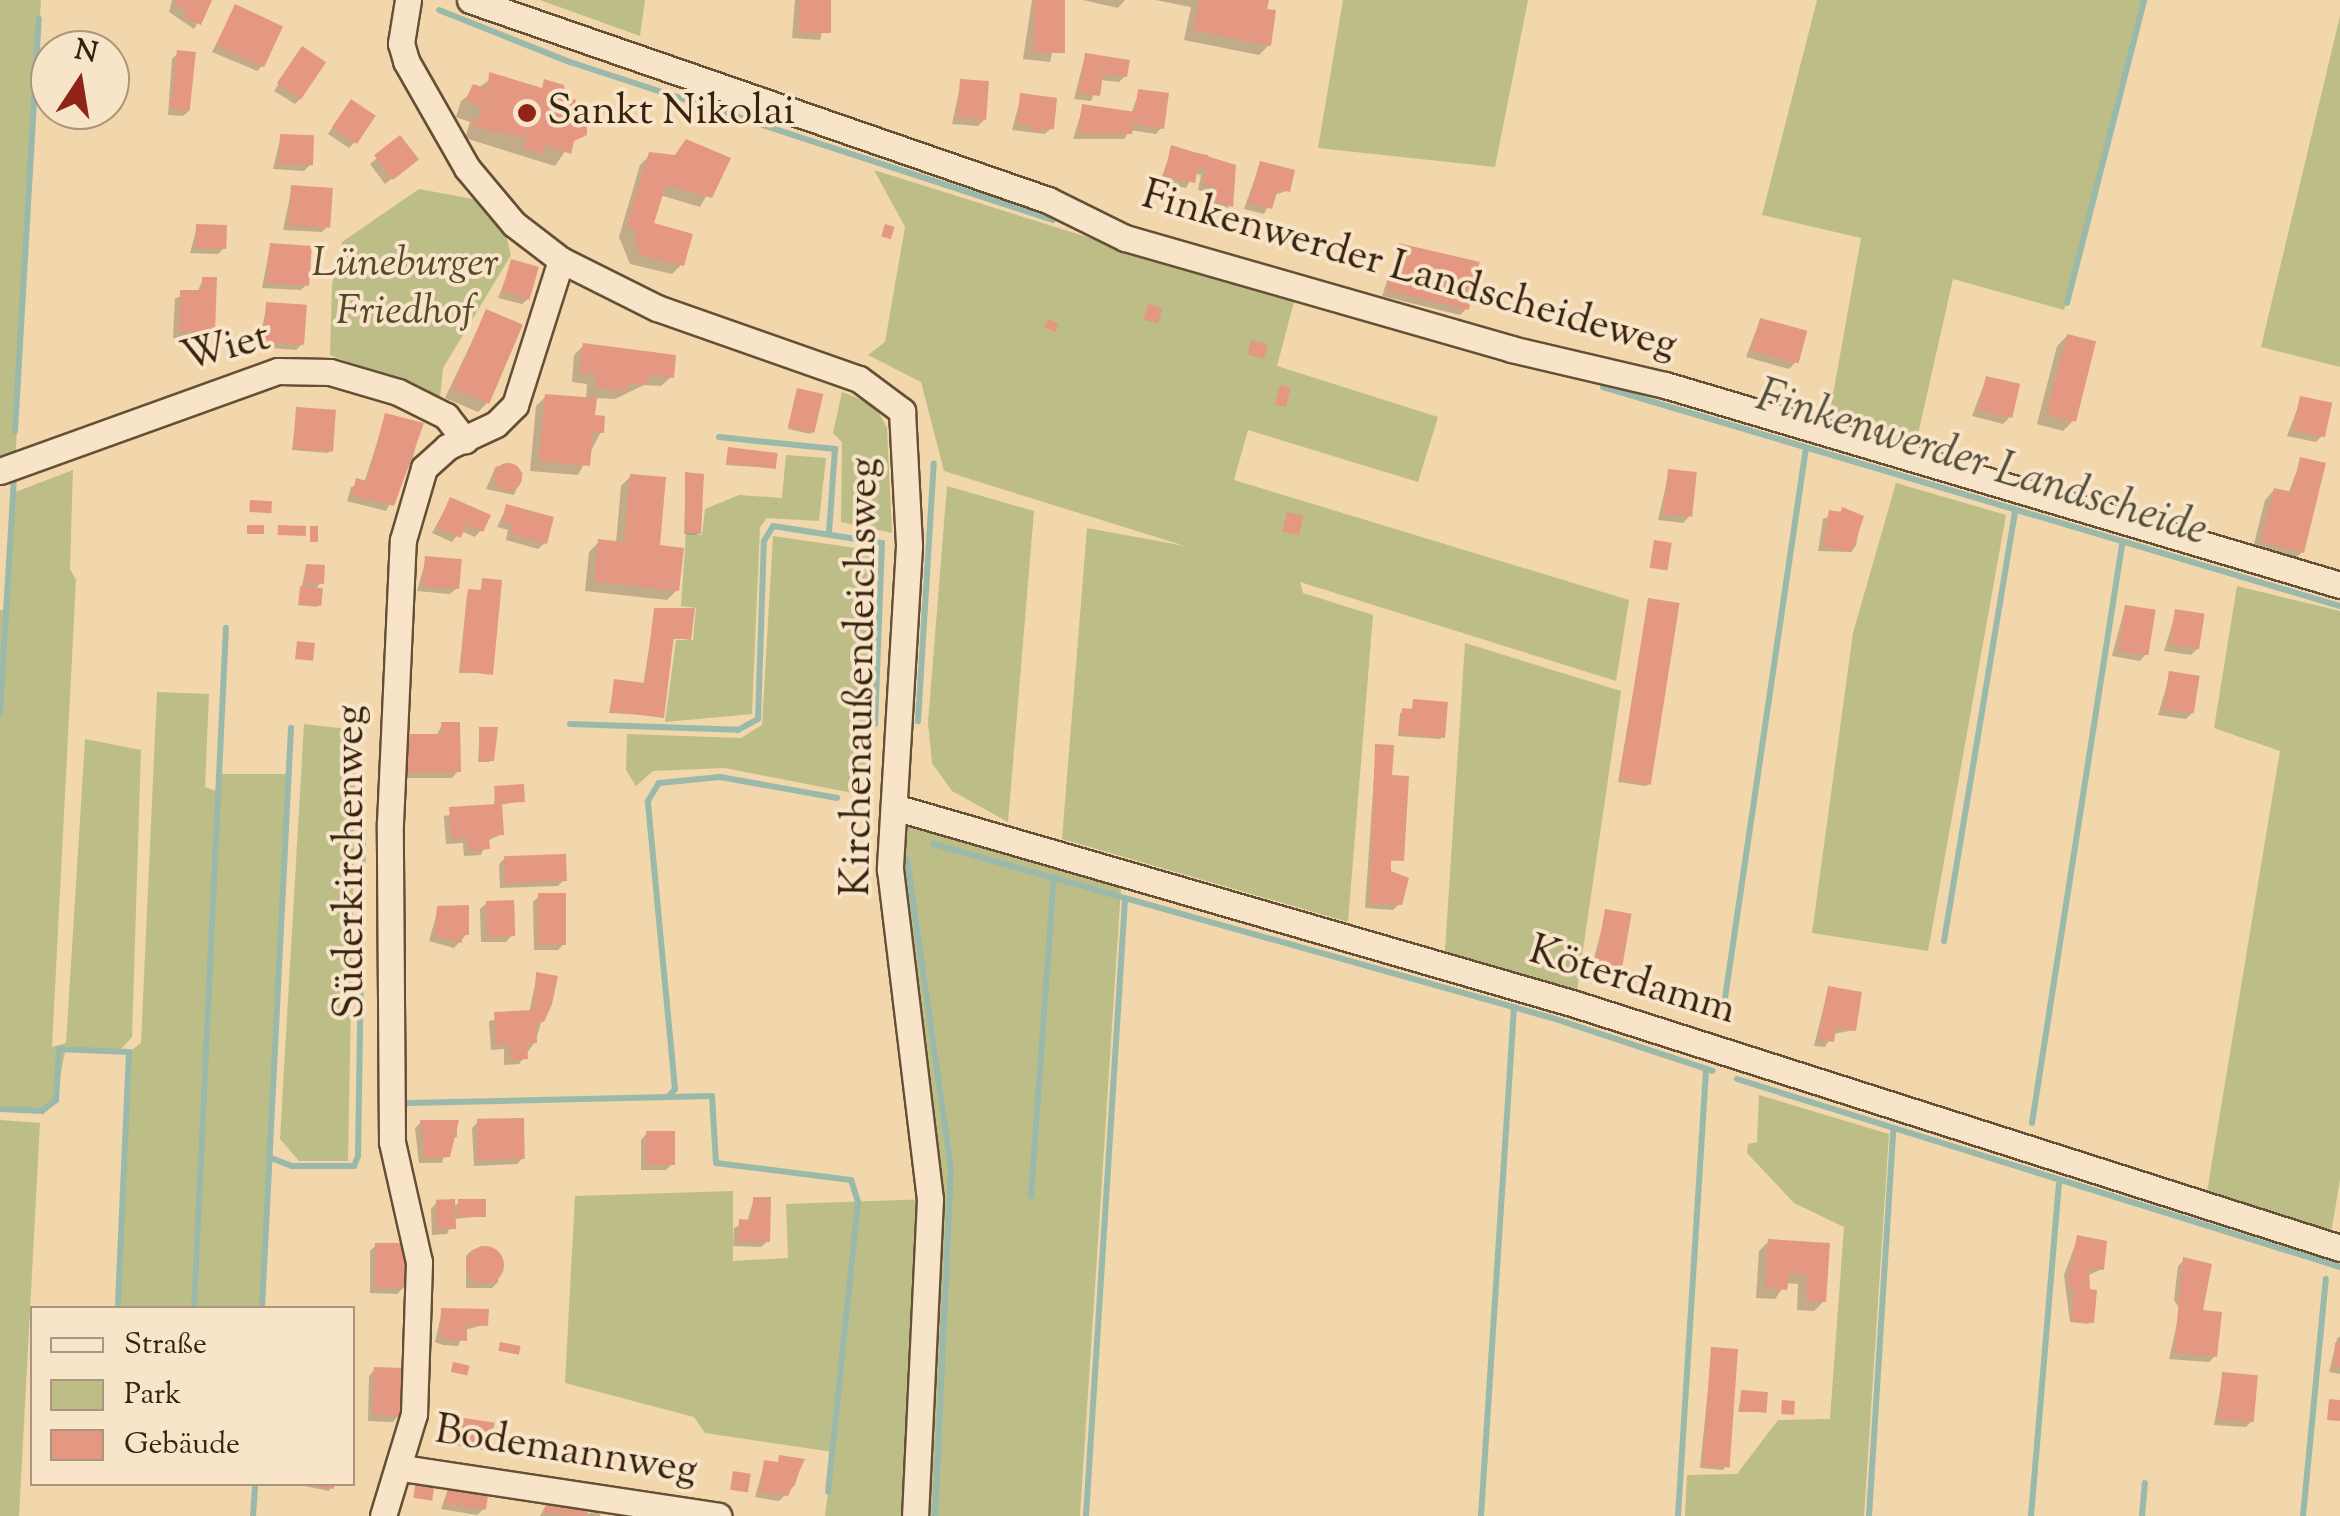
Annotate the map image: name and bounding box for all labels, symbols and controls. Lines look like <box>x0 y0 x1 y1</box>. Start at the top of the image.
north arrow <box>30 30 130 130</box>
text: N <box>71 31 101 74</box>
place label: Sankt Nikolai <box>547 88 795 138</box>
marker: Sankt Nikolai <box>516 102 538 124</box>
street label: Finkenwerder Landscheideweg <box>1136 171 1682 373</box>
park label: Lüneburger Friedhof <box>311 240 499 338</box>
street label: Wiet <box>176 313 276 385</box>
water label: Finkenwerder Landscheide <box>1749 371 2213 559</box>
street label: Kirchenaußendeichsweg <box>833 457 891 897</box>
street label: Süderkirchenweg <box>327 705 377 1019</box>
street label: Köterdamm <box>1523 927 1741 1037</box>
legend <box>30 1306 355 1486</box>
text: Straße <box>124 1324 207 1367</box>
text: Park <box>124 1374 181 1417</box>
street label: Bodemannweg <box>431 1406 701 1498</box>
text: Gebäude <box>124 1424 240 1467</box>

